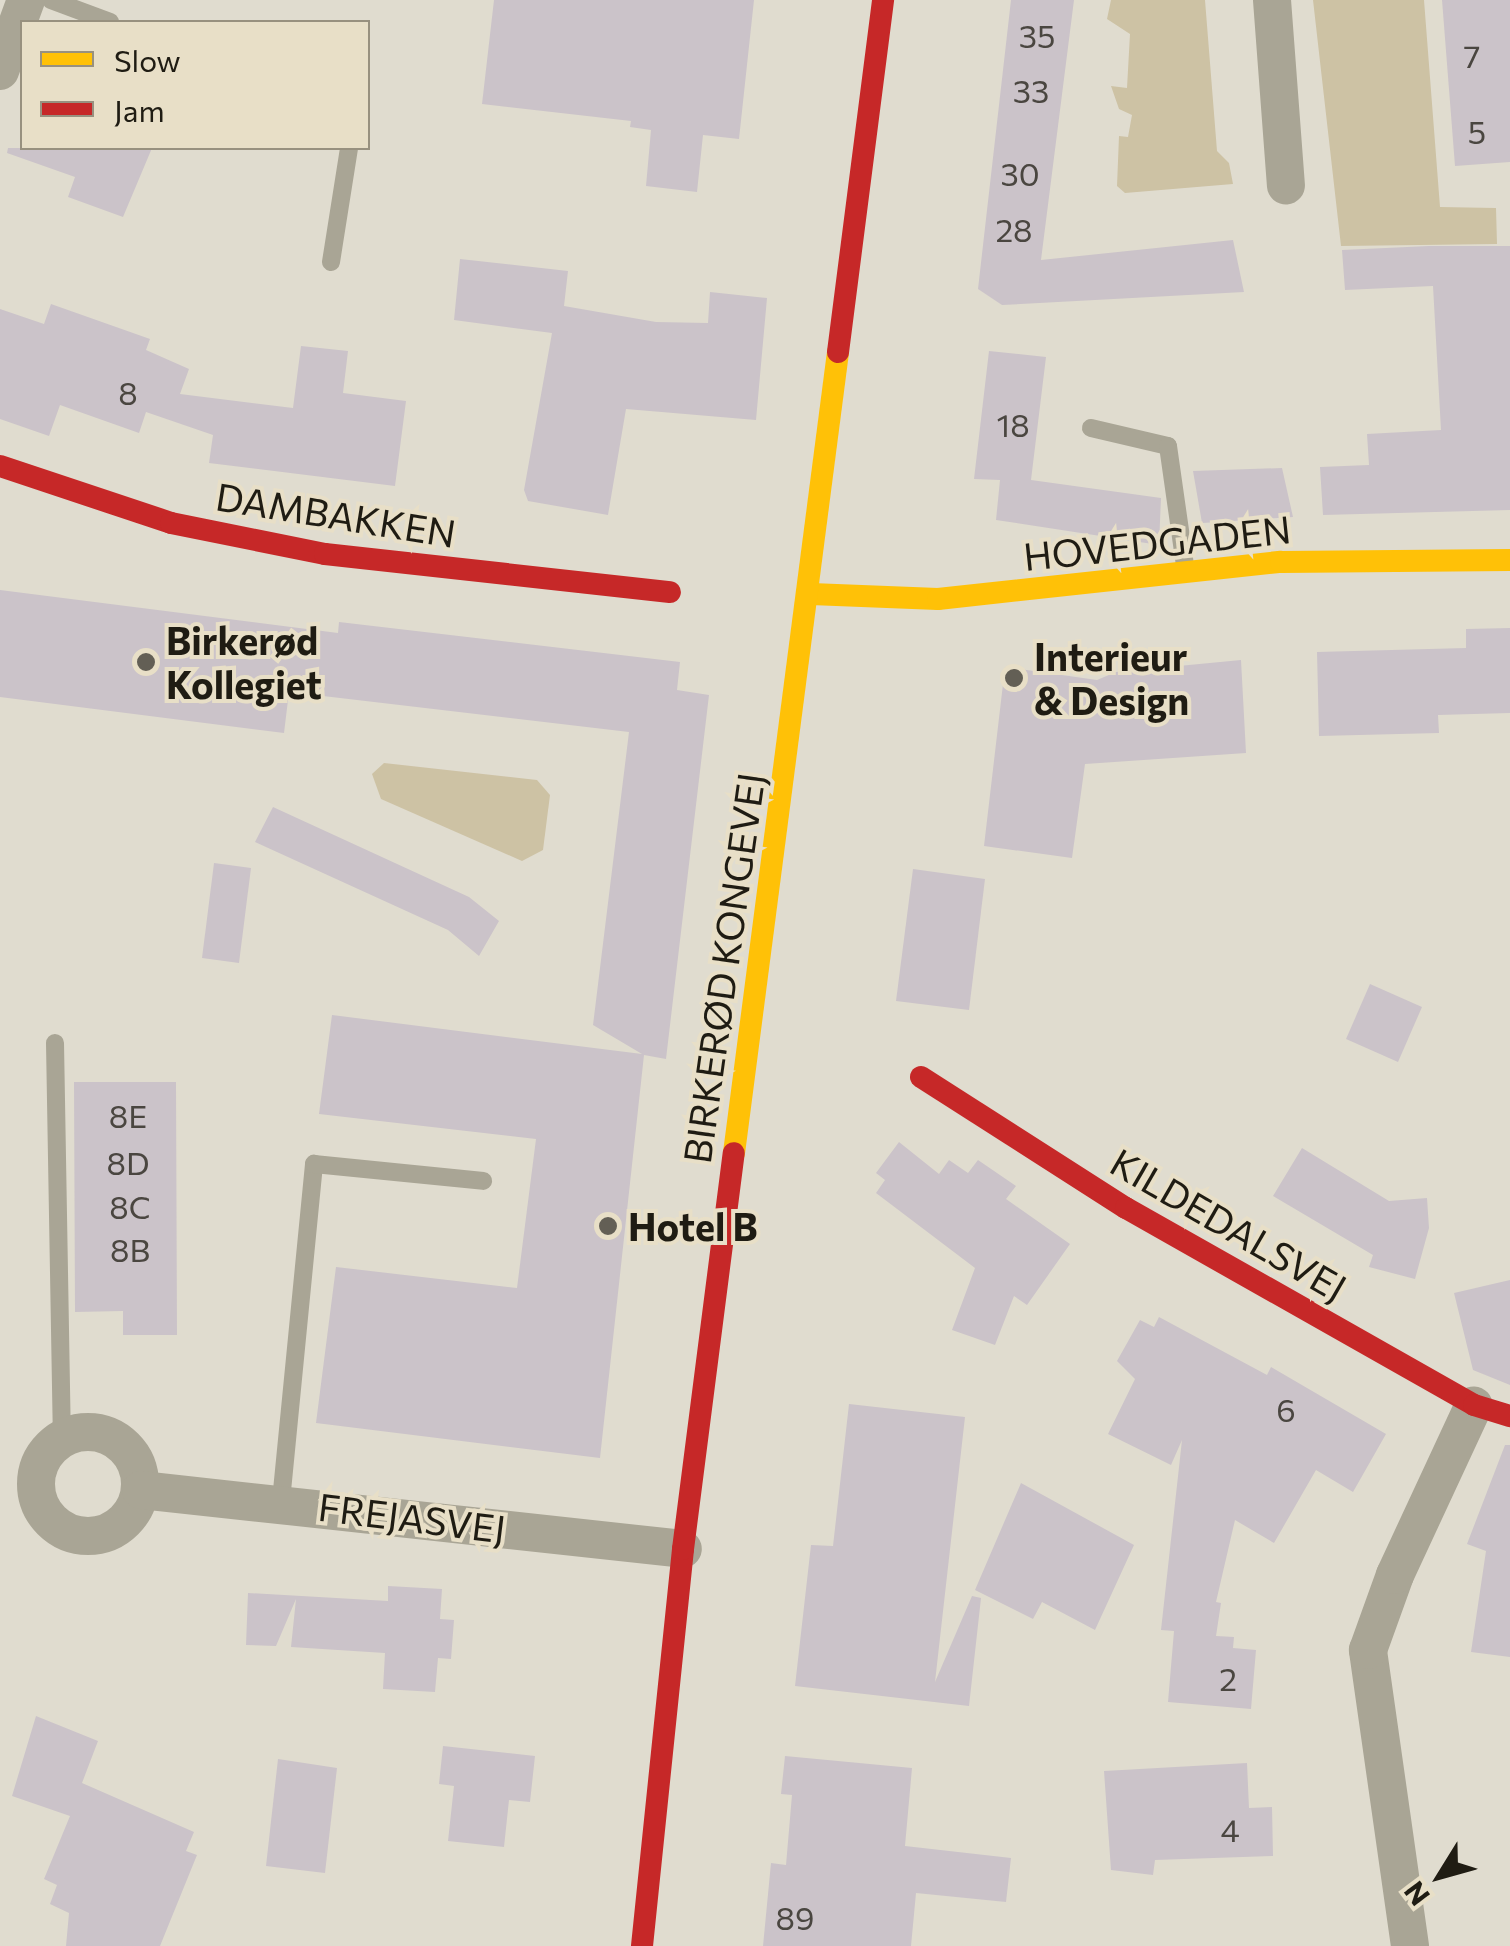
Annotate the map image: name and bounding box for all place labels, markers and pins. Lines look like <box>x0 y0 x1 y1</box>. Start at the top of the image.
place label: Birkerød Kollegiet <box>166 617 322 706</box>
place label: Interieur & Design <box>1034 633 1189 722</box>
marker: Birkerød Kollegiet <box>135 651 157 673</box>
marker: Interieur & Design <box>1003 667 1025 689</box>
place label: Hotel B <box>628 1203 758 1249</box>
marker: Hotel B <box>597 1215 619 1237</box>

